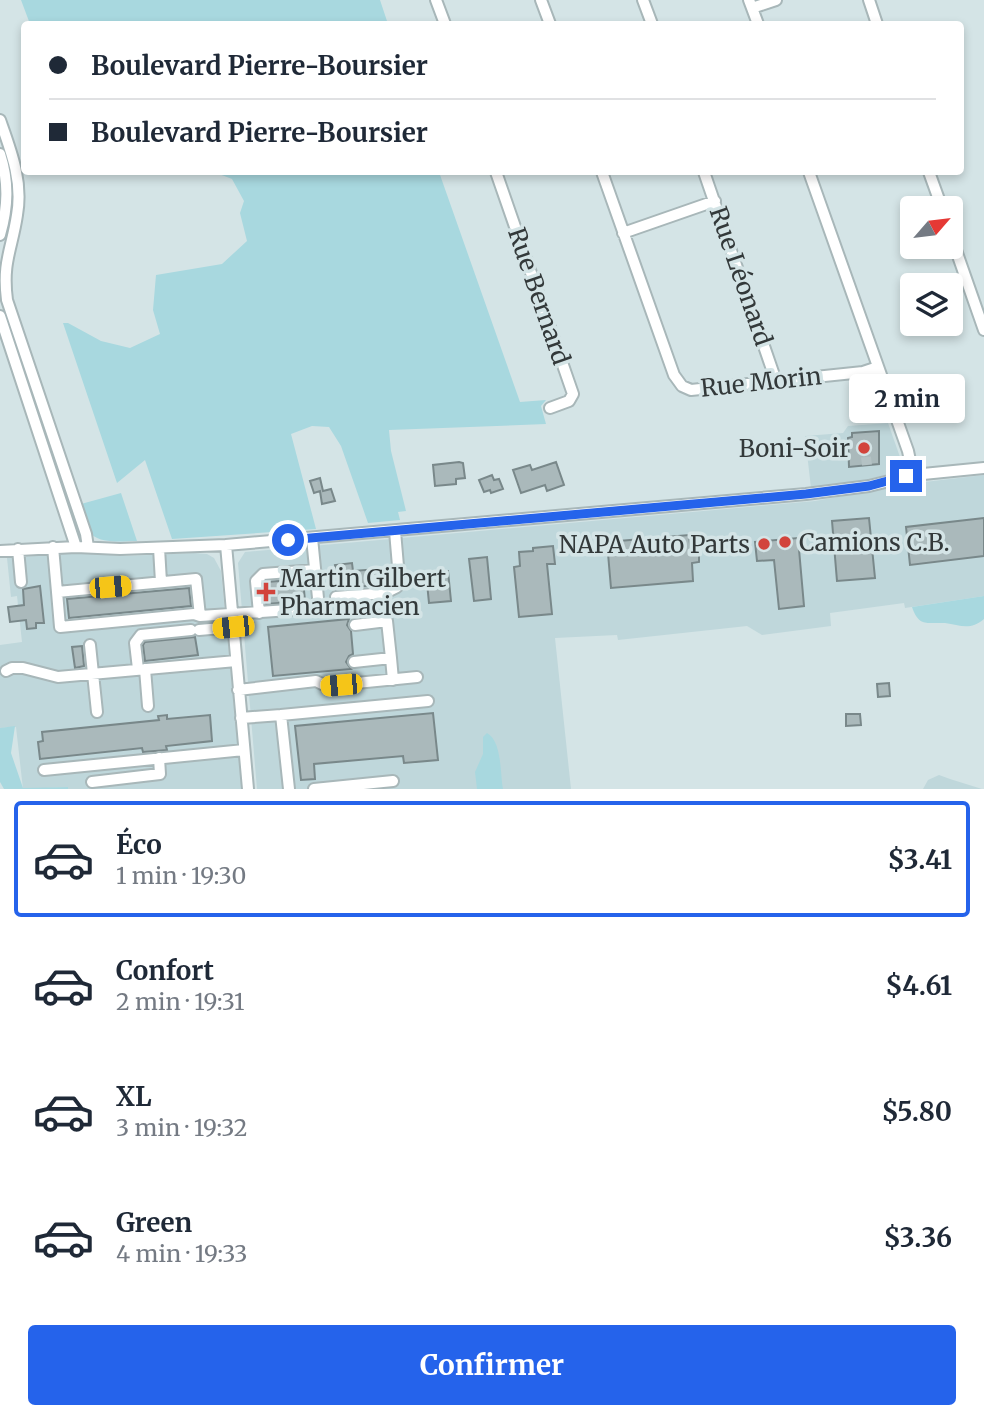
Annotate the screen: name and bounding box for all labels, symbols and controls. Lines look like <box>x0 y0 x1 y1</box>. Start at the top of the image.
text: Boulevard Pierre-Boursier <box>91 49 428 82</box>
text: Boulevard Pierre-Boursier <box>91 116 428 149</box>
north arrow <box>900 196 962 259</box>
map controls <box>900 196 963 336</box>
street label: Rue Léonard <box>703 202 779 350</box>
street label: Rue Bernard <box>501 223 577 369</box>
button: layers <box>900 273 963 336</box>
street label: Rue Morin <box>699 360 823 404</box>
callout: 2 min <box>848 374 964 424</box>
text: 2 min <box>874 384 940 413</box>
place label: Boni-Soir <box>739 433 850 464</box>
marker: Boni-Soir <box>856 440 872 456</box>
route end <box>890 460 922 492</box>
route start <box>272 524 304 556</box>
place label: Camions C.B. <box>799 527 950 558</box>
place label: NAPA Auto Parts <box>559 529 750 560</box>
marker: Camions C.B. <box>777 534 793 550</box>
marker: NAPA Auto Parts <box>756 536 772 552</box>
place label: Martin Gilbert Pharmacien <box>280 563 447 622</box>
car <box>89 575 132 599</box>
marker: Martin Gilbert Pharmacien <box>258 584 274 600</box>
car <box>212 614 255 640</box>
car <box>320 673 363 697</box>
icon: car <box>32 828 95 891</box>
text: Éco <box>116 828 162 861</box>
text: $3.41 <box>887 843 952 876</box>
text: 1 min · 19:30 <box>116 861 246 890</box>
icon: car <box>32 954 95 1017</box>
text: Confort <box>116 954 214 987</box>
text: $4.61 <box>885 969 952 1002</box>
text: 2 min · 19:31 <box>116 987 244 1016</box>
icon: car <box>32 1080 95 1143</box>
text: XL <box>116 1080 152 1113</box>
text: $5.80 <box>882 1095 952 1128</box>
text: 3 min · 19:32 <box>116 1113 247 1142</box>
icon: car <box>32 1206 95 1269</box>
text: Green <box>116 1206 192 1239</box>
text: $3.36 <box>883 1221 952 1254</box>
text: 4 min · 19:33 <box>116 1239 248 1268</box>
button: Confirmer <box>28 1325 956 1405</box>

